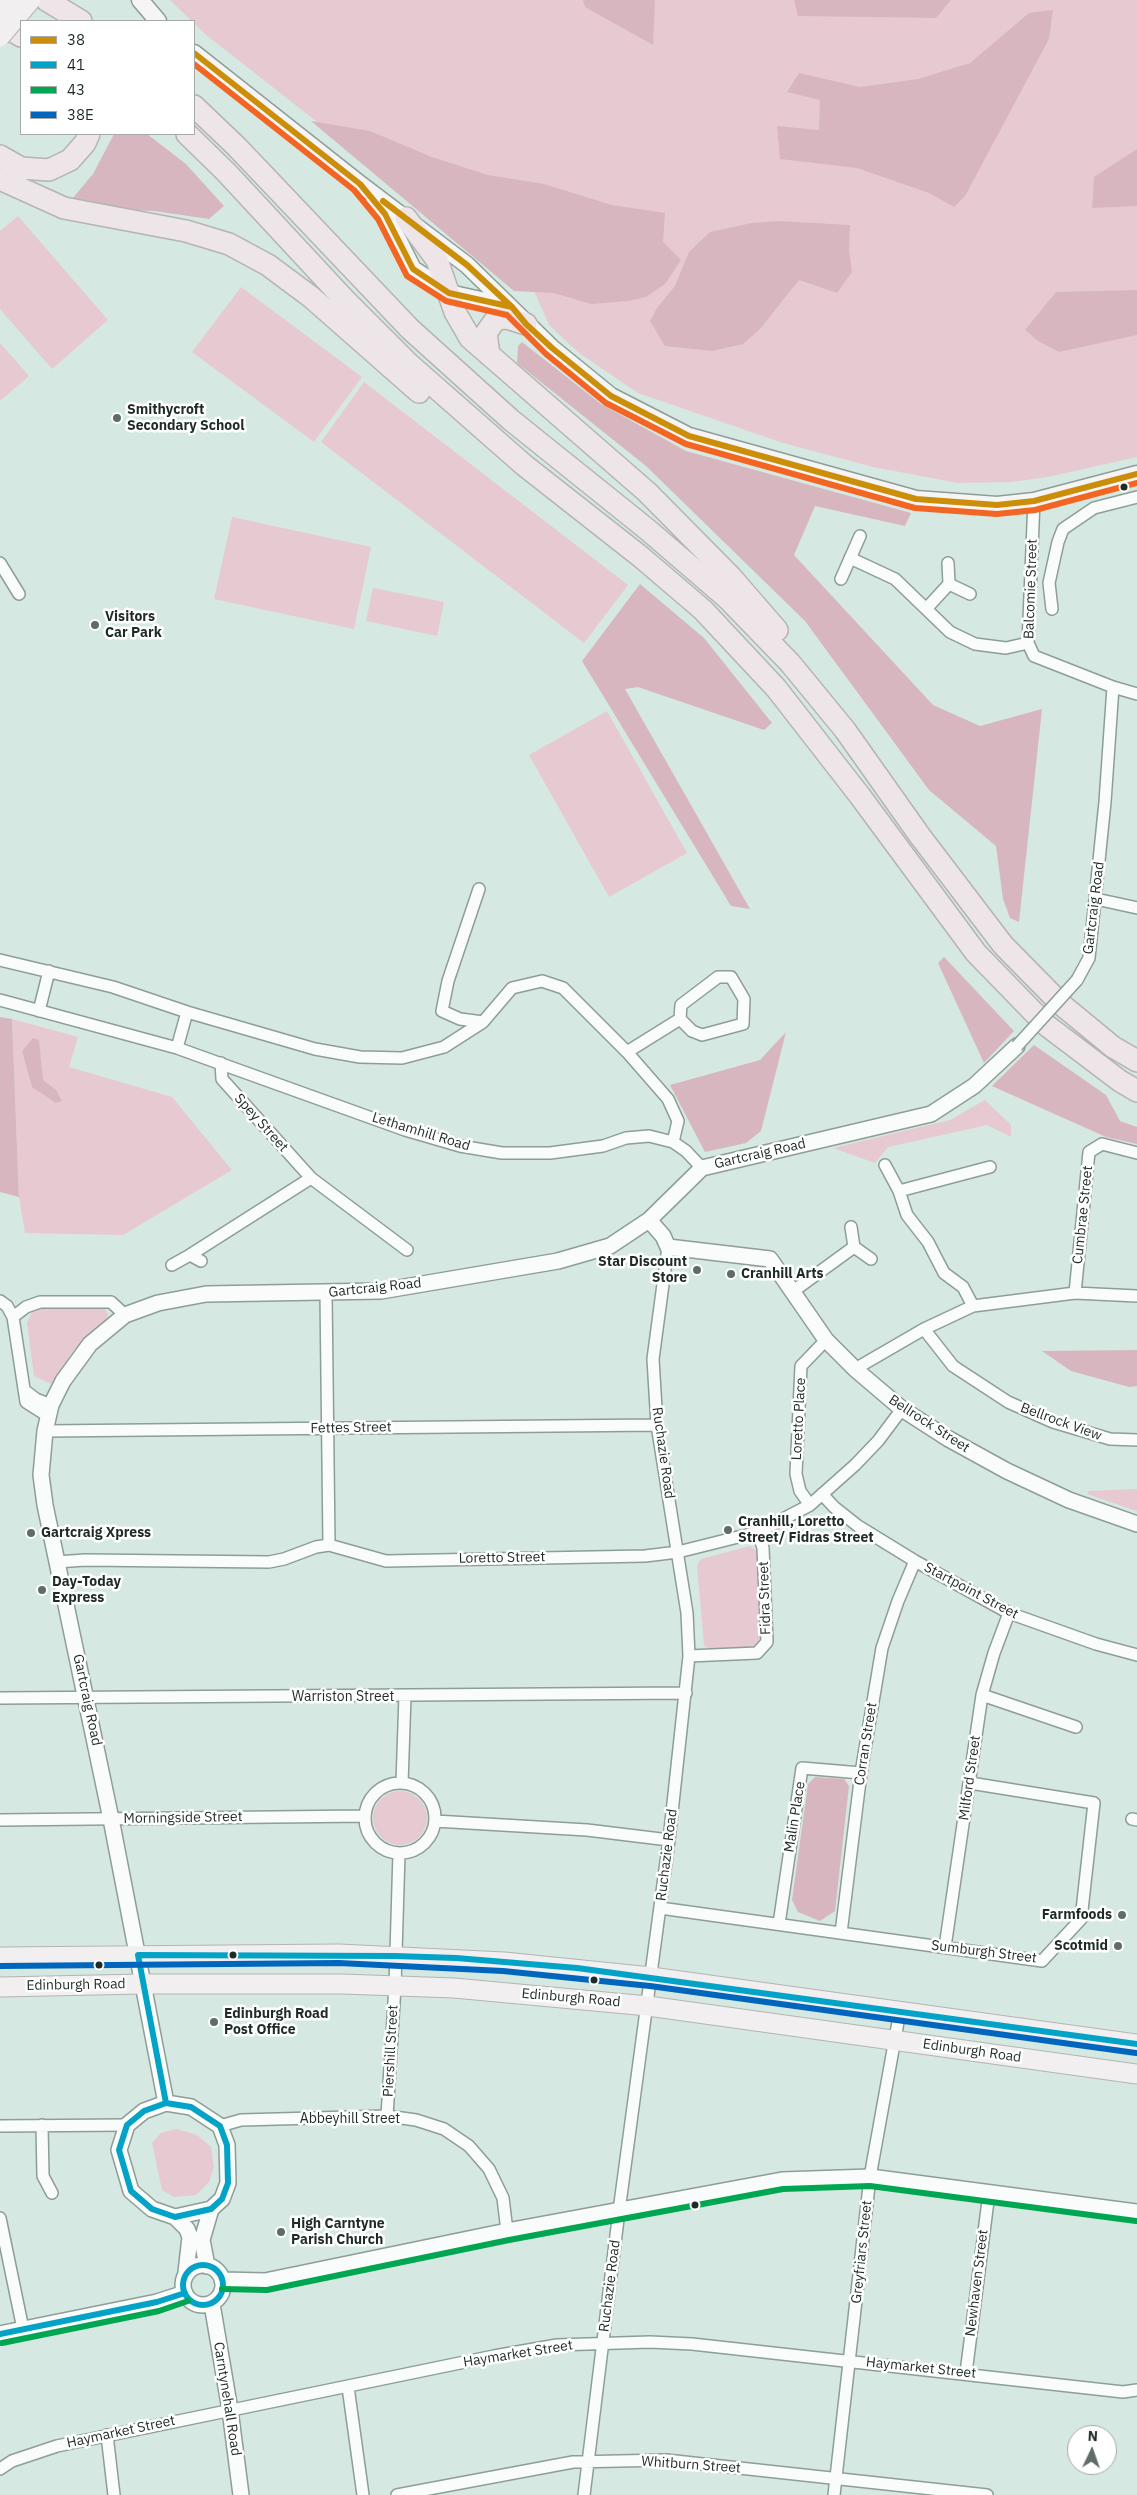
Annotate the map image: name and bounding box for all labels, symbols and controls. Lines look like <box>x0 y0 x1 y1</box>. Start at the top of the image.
legend <box>20 20 195 135</box>
text: 38 <box>67 30 85 49</box>
text: 41 <box>67 55 85 74</box>
text: 43 <box>67 80 85 99</box>
text: 38E <box>67 105 94 124</box>
place label: Smithycroft Secondary School <box>127 402 244 434</box>
marker: Smithycroft Secondary School <box>111 412 123 424</box>
unlabelled marker <box>1119 482 1129 492</box>
street label: Balcomie Street <box>1021 539 1041 639</box>
place label: Visitors Car Park <box>105 609 162 642</box>
marker: Visitors Car Park <box>89 619 101 631</box>
street label: Gartcraig Road <box>1080 861 1108 955</box>
street label: Spey Street <box>230 1090 292 1156</box>
street label: Lethamhill Road <box>370 1109 472 1155</box>
street label: Gartcraig Road <box>713 1135 807 1173</box>
street label: Cumbrae Street <box>1069 1165 1097 1265</box>
place label: Star Discount Store <box>598 1254 687 1286</box>
marker: Star Discount Store <box>691 1264 703 1276</box>
place label: Cranhill Arts <box>741 1266 824 1282</box>
marker: Cranhill Arts <box>725 1268 737 1280</box>
street label: Gartcraig Road <box>328 1275 422 1301</box>
street label: Loretto Place <box>788 1377 810 1461</box>
street label: Bellrock Street <box>885 1392 973 1456</box>
street label: Bellrock View <box>1018 1400 1104 1444</box>
street label: Ruchazie Road <box>648 1406 678 1500</box>
street label: Fettes Street <box>310 1419 392 1437</box>
place label: Cranhill, Loretto Street/ Fidras Street <box>738 1514 874 1546</box>
marker: Cranhill, Loretto Street/ Fidras Street <box>722 1524 734 1536</box>
place label: Gartcraig Xpress <box>41 1525 151 1541</box>
marker: Gartcraig Xpress <box>25 1527 37 1539</box>
street label: Loretto Street <box>459 1549 545 1567</box>
street label: Startpoint Street <box>921 1559 1021 1623</box>
street label: Fidra Street <box>755 1561 775 1635</box>
place label: Day-Today Express <box>52 1574 121 1606</box>
marker: Day-Today Express <box>36 1584 48 1596</box>
street label: Gartcraig Road <box>69 1653 105 1747</box>
street label: Warriston Street <box>292 1689 394 1705</box>
street label: Corran Street <box>851 1701 881 1787</box>
street label: Milford Street <box>956 1734 984 1822</box>
street label: Malin Place <box>781 1780 809 1854</box>
street label: Ruchazie Road <box>653 1808 681 1902</box>
street label: Morningside Street <box>123 1809 243 1827</box>
place label: Farmfoods <box>1042 1907 1112 1923</box>
marker: Farmfoods <box>1116 1909 1128 1921</box>
street label: Sumburgh Street <box>930 1937 1038 1967</box>
place label: Scotmid <box>1054 1938 1108 1954</box>
marker: Scotmid <box>1112 1940 1124 1952</box>
unlabelled marker <box>228 1950 238 1960</box>
unlabelled marker <box>94 1960 104 1970</box>
unlabelled marker <box>589 1975 599 1985</box>
street label: Edinburgh Road <box>26 1976 126 1994</box>
street label: Edinburgh Road <box>521 1985 621 2011</box>
street label: Piershill Street <box>380 2004 402 2098</box>
place label: Edinburgh Road Post Office <box>224 2006 329 2038</box>
marker: Edinburgh Road Post Office <box>208 2016 220 2028</box>
street label: Edinburgh Road <box>922 2036 1022 2066</box>
street label: Abbeyhill Street <box>300 2111 400 2127</box>
unlabelled marker <box>690 2200 700 2210</box>
street label: Greyfriars Street <box>848 2200 876 2304</box>
place label: High Carntyne Parish Church <box>291 2216 385 2248</box>
marker: High Carntyne Parish Church <box>275 2226 287 2238</box>
street label: Newhaven Street <box>962 2229 992 2337</box>
street label: Ruchazie Road <box>596 2239 624 2333</box>
street label: Haymarket Street <box>462 2337 574 2371</box>
street label: Carntynehall Road <box>210 2341 244 2457</box>
street label: Haymarket Street <box>865 2354 977 2382</box>
street label: Haymarket Street <box>65 2412 177 2452</box>
north arrow <box>1067 2425 1117 2475</box>
text: N <box>1087 2427 1098 2445</box>
street label: Whitburn Street <box>641 2453 741 2477</box>

